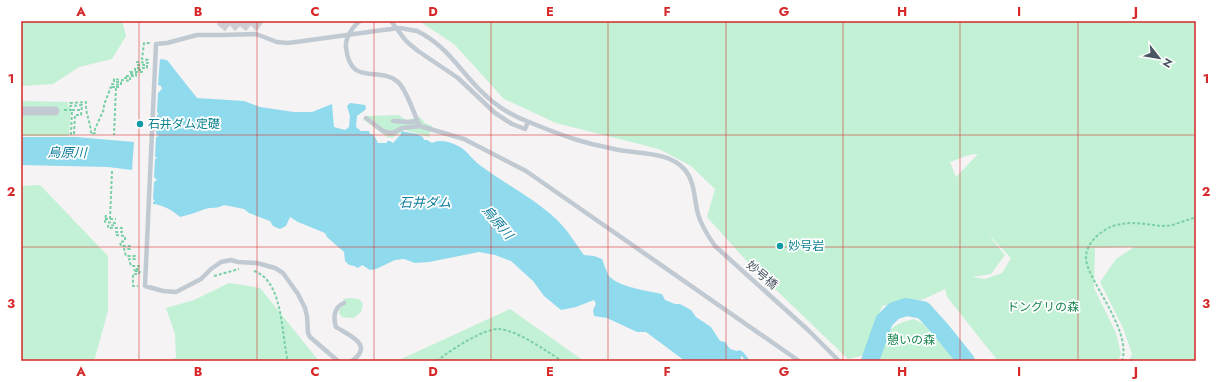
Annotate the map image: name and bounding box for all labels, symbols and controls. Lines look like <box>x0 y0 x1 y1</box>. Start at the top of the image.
text: A <box>75 2 86 21</box>
text: B <box>194 2 203 21</box>
text: C <box>310 2 320 21</box>
text: D <box>428 2 438 21</box>
text: E <box>546 2 554 21</box>
text: F <box>663 2 671 21</box>
text: G <box>779 2 790 21</box>
text: H <box>897 2 907 21</box>
text: I <box>1017 2 1021 21</box>
text: J <box>1131 2 1138 21</box>
north arrow <box>1139 38 1179 78</box>
text: N <box>1158 55 1177 71</box>
text: 1 <box>8 69 14 88</box>
text: 1 <box>1203 69 1209 88</box>
place label: 石井ダム定礎 <box>148 115 220 133</box>
marker: 石井ダム定礎 <box>135 119 145 129</box>
water label: 烏原川 <box>47 143 89 162</box>
text: 2 <box>7 182 15 201</box>
text: 2 <box>1202 182 1210 201</box>
water label: 石井ダム <box>399 193 451 212</box>
water label: 烏原川 <box>478 201 519 245</box>
place label: 妙号岩 <box>788 237 824 255</box>
marker: 妙号岩 <box>775 241 785 251</box>
street label: 妙号橋 <box>743 256 781 294</box>
text: 3 <box>7 294 15 313</box>
text: 3 <box>1202 294 1210 313</box>
park label: ドングリの森 <box>1007 298 1079 316</box>
park label: 憩いの森 <box>887 331 935 349</box>
text: A <box>75 362 86 381</box>
text: B <box>194 362 203 381</box>
text: C <box>310 362 320 381</box>
text: D <box>428 362 438 381</box>
text: E <box>546 362 554 381</box>
text: F <box>663 362 671 381</box>
text: G <box>779 362 790 381</box>
text: H <box>897 362 907 381</box>
text: I <box>1017 362 1021 381</box>
text: J <box>1131 362 1138 381</box>

